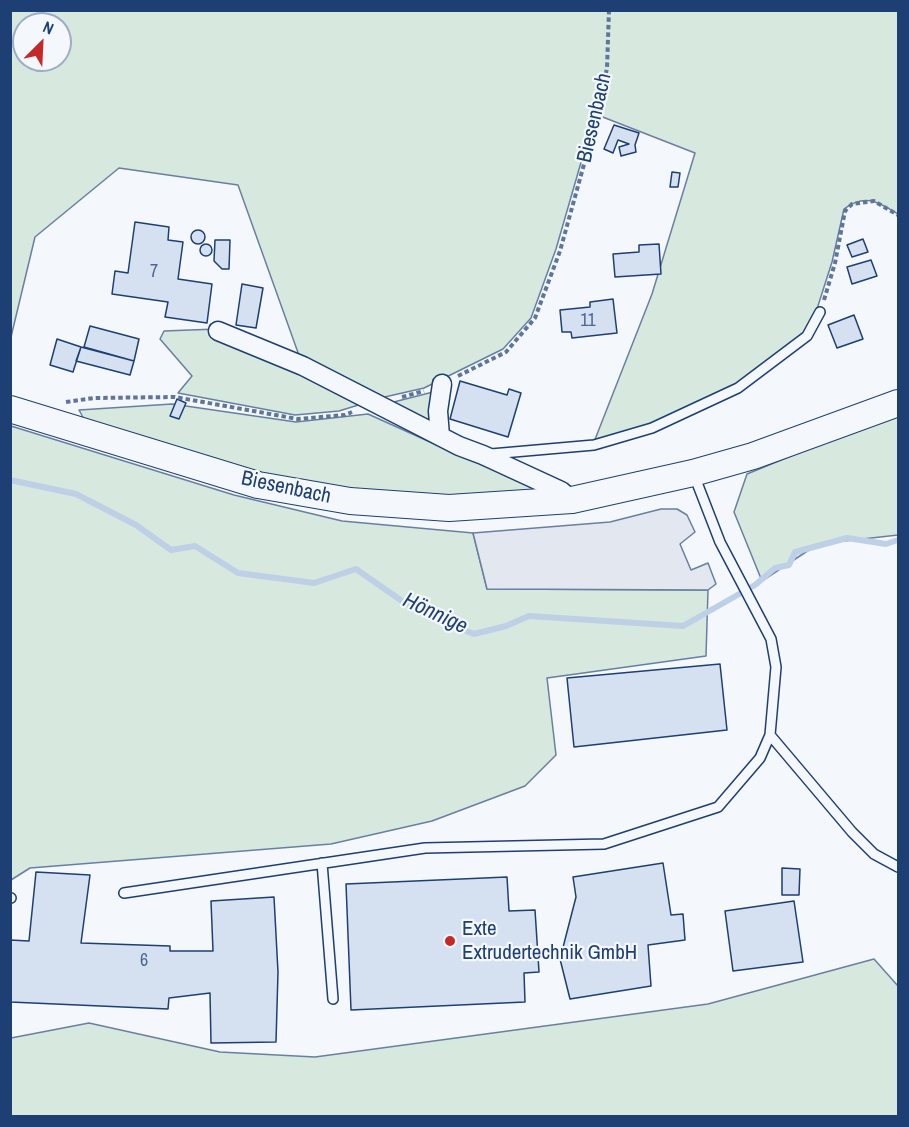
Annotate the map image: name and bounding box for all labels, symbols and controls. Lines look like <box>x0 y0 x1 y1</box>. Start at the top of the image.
north arrow <box>12 12 72 72</box>
text: N <box>40 15 57 39</box>
street label: Biesenbach <box>572 71 618 165</box>
house number: 7 <box>150 261 158 283</box>
house number: 11 <box>580 310 596 332</box>
street label: Biesenbach <box>239 466 333 510</box>
water label: Hönnige <box>399 588 471 640</box>
place label: Exte Extrudertechnik GmbH <box>462 916 637 966</box>
marker: Exte Extrudertechnik GmbH <box>443 934 457 948</box>
house number: 6 <box>140 950 148 972</box>

